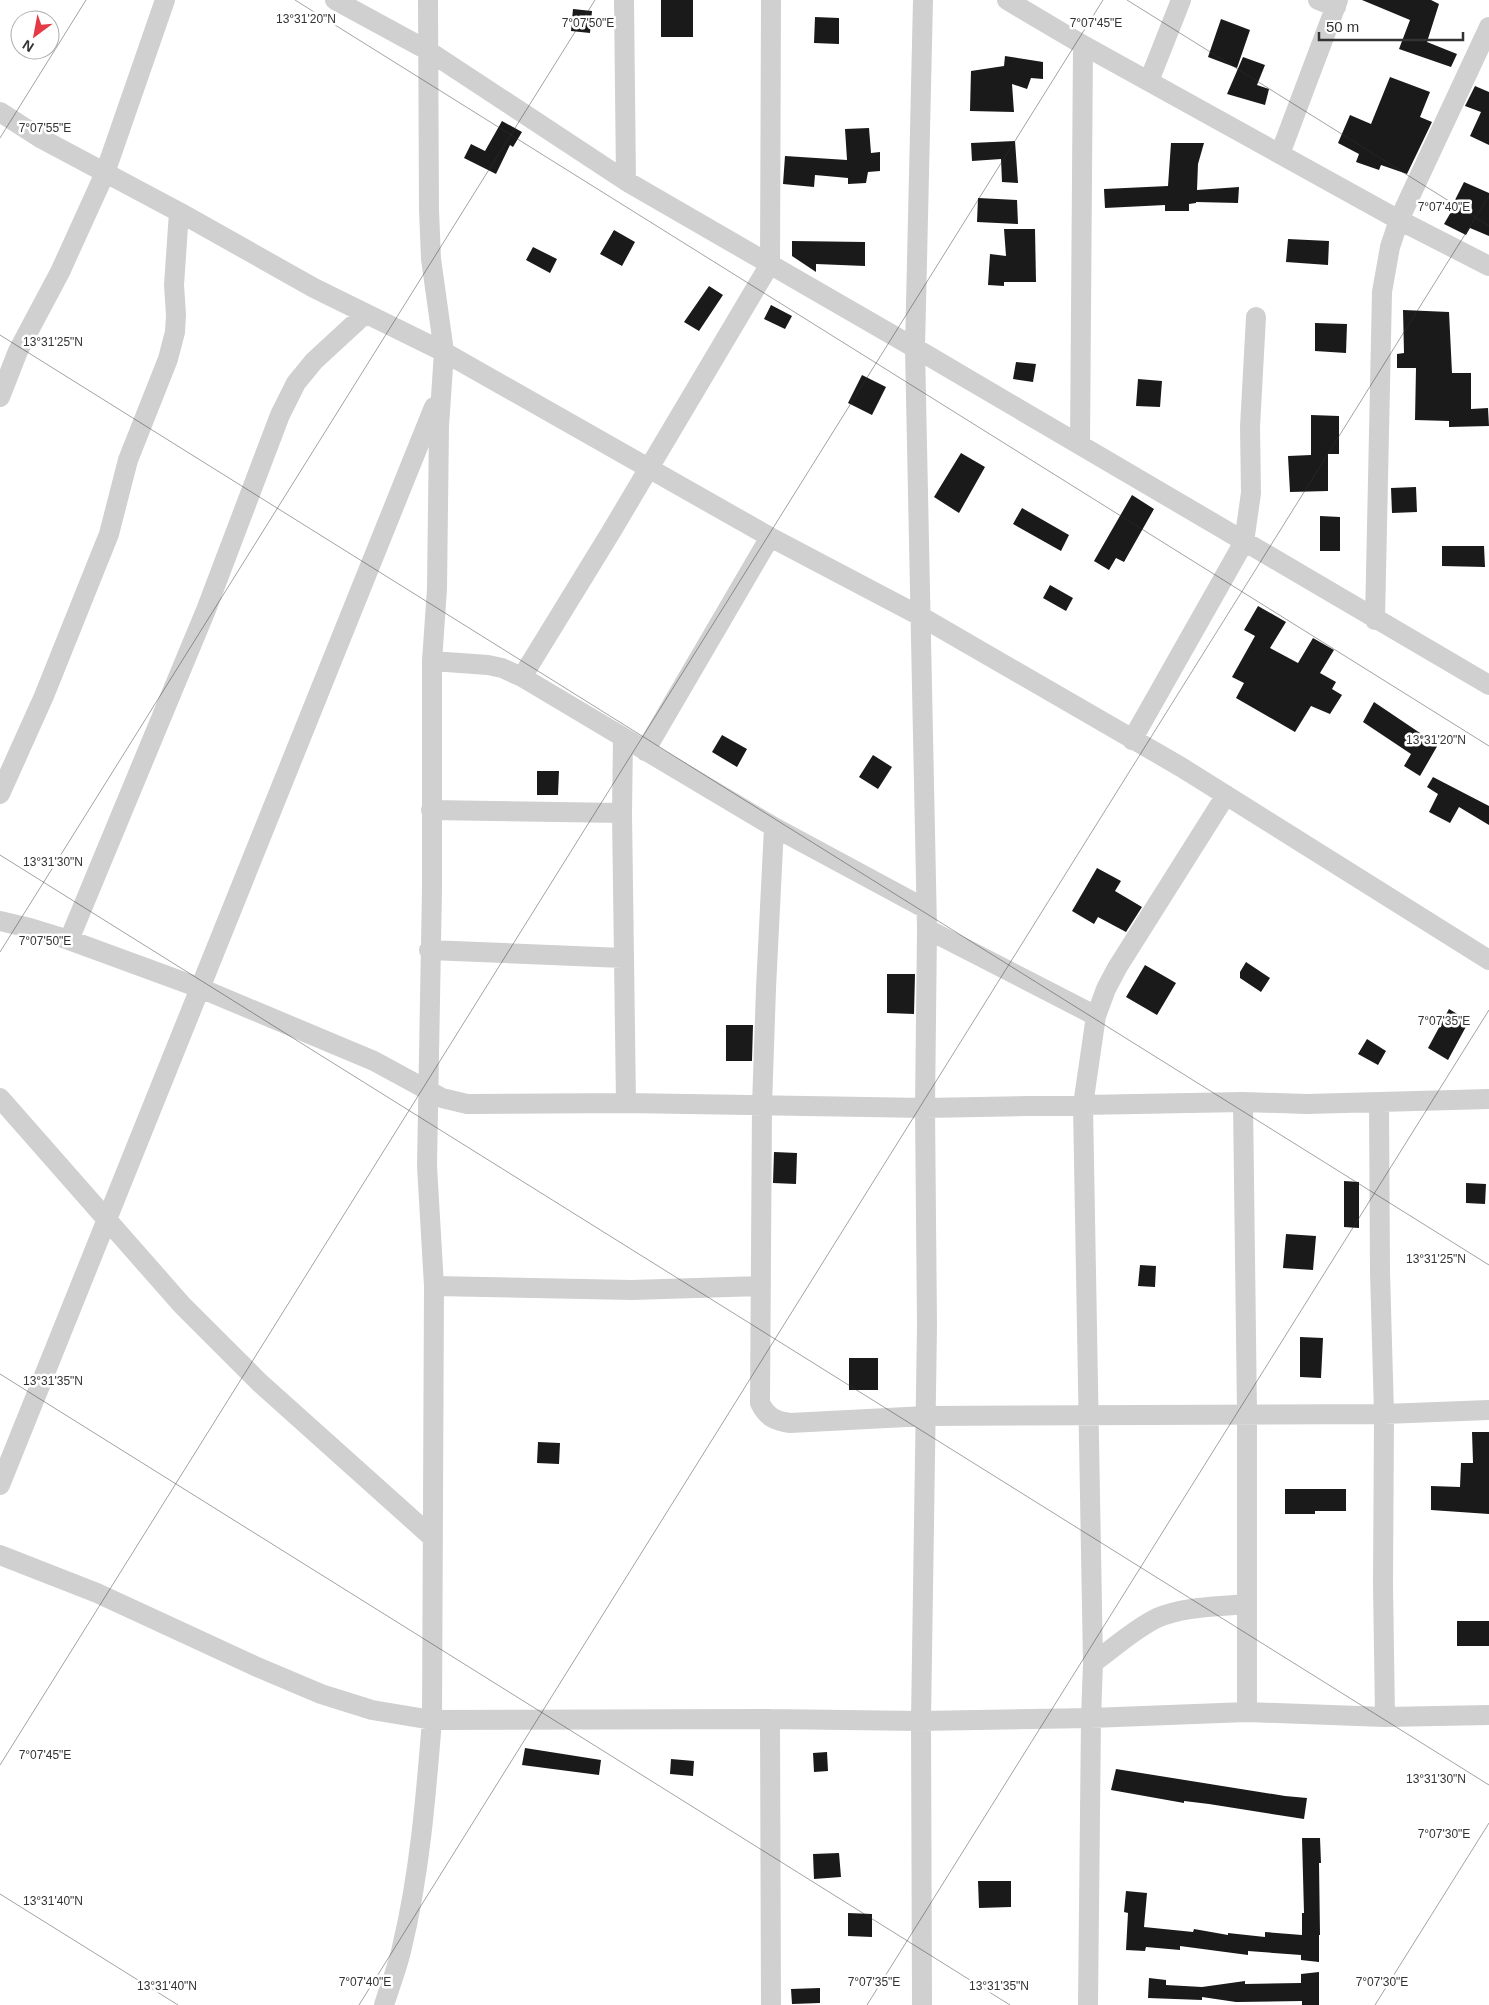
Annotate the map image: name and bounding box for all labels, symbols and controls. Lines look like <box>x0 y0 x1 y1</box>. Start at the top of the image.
north arrow <box>10 10 60 60</box>
scale bar <box>1319 10 1463 42</box>
text: 13°31'20"N <box>276 12 336 26</box>
text: 7°07'50"E <box>562 16 614 30</box>
text: 7°07'45"E <box>1070 16 1122 30</box>
text: 50 m <box>1326 18 1359 35</box>
text: N <box>20 37 37 55</box>
text: 7°07'55"E <box>19 121 71 135</box>
text: 7°07'40"E <box>1418 200 1470 214</box>
text: 13°31'25"N <box>23 335 83 349</box>
text: 13°31'20"N <box>1406 733 1466 747</box>
text: 13°31'30"N <box>23 855 83 869</box>
text: 7°07'50"E <box>19 934 71 948</box>
text: 7°07'35"E <box>1418 1014 1470 1028</box>
text: 13°31'25"N <box>1406 1252 1466 1266</box>
text: 13°31'35"N <box>23 1374 83 1388</box>
text: 7°07'45"E <box>19 1748 71 1762</box>
text: 13°31'30"N <box>1406 1772 1466 1786</box>
text: 7°07'30"E <box>1418 1827 1470 1841</box>
text: 13°31'40"N <box>23 1894 83 1908</box>
text: 7°07'40"E <box>339 1975 391 1989</box>
text: 7°07'35"E <box>848 1975 900 1989</box>
text: 7°07'30"E <box>1356 1975 1408 1989</box>
text: 13°31'40"N <box>137 1979 197 1993</box>
text: 13°31'35"N <box>969 1979 1029 1993</box>

